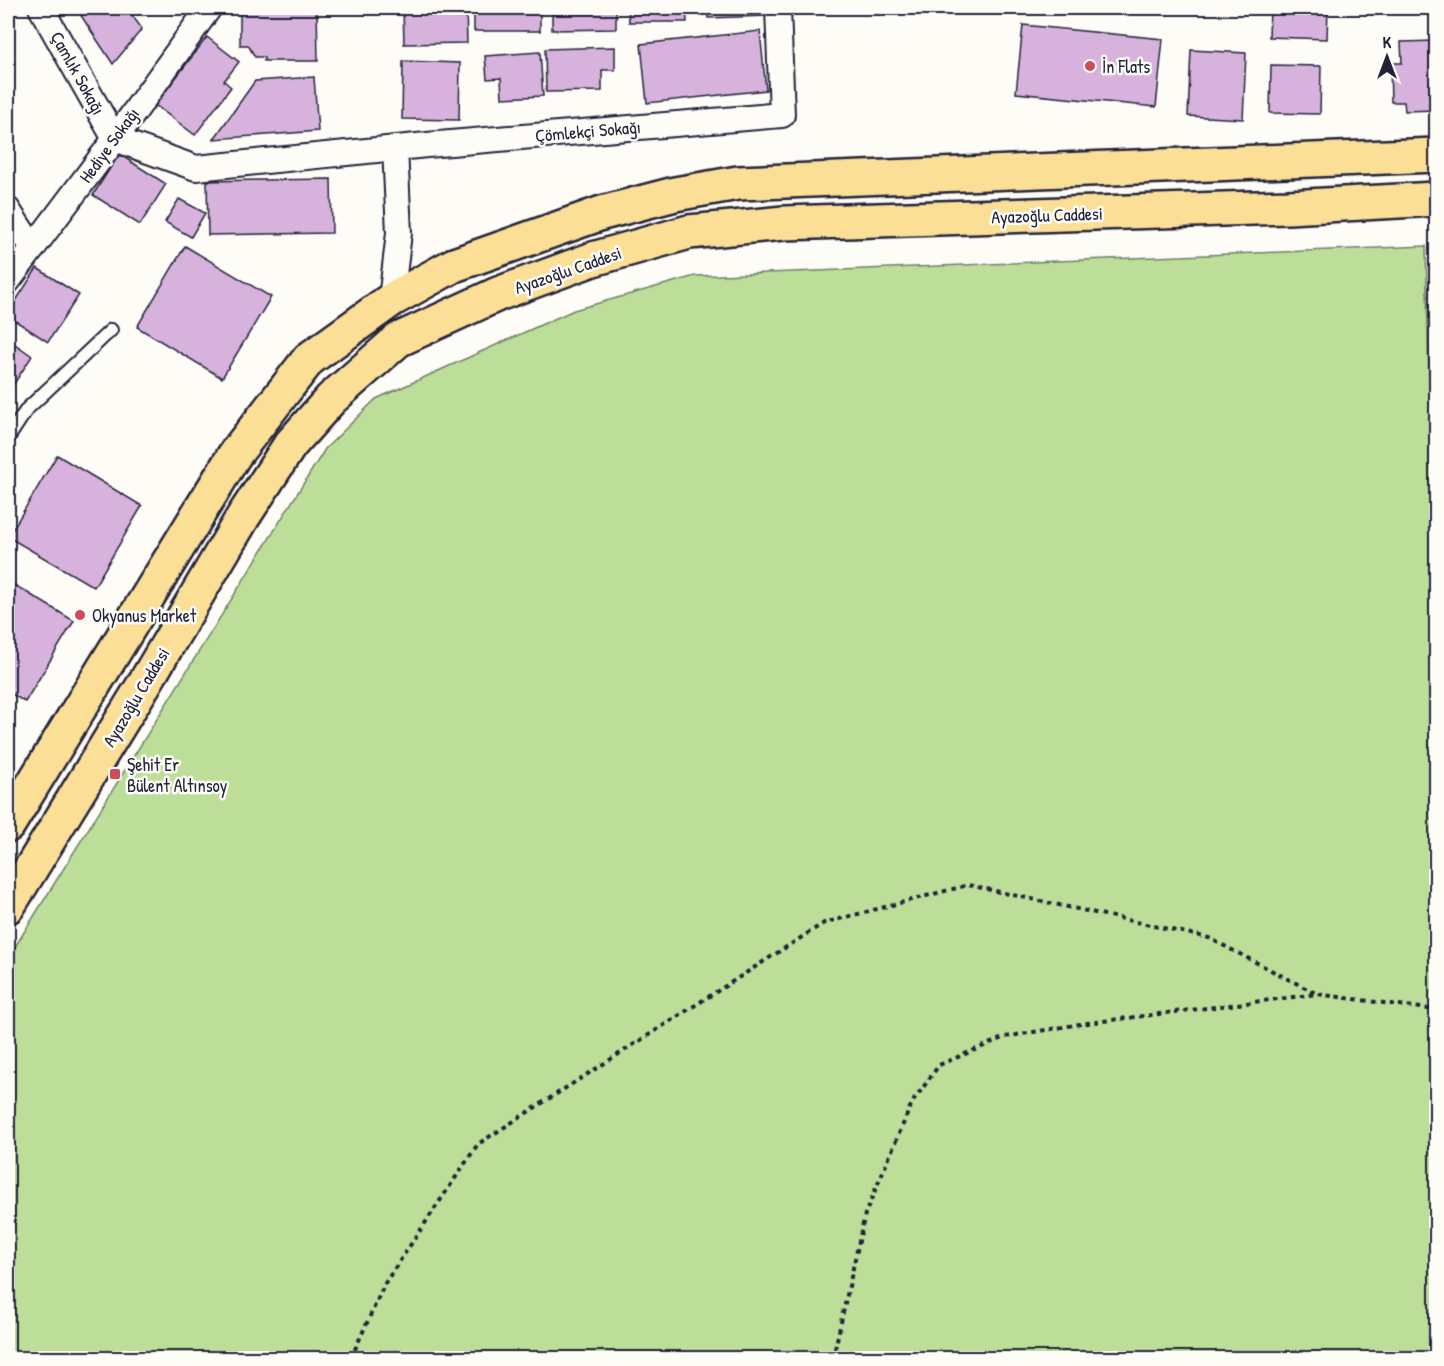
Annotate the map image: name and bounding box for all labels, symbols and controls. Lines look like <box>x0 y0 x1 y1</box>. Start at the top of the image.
street label: Çamlık Sokağı <box>45 27 111 119</box>
north arrow <box>1357 27 1417 87</box>
text: K <box>1383 31 1392 53</box>
place label: İn Flats <box>1102 54 1150 79</box>
marker: İn Flats <box>1083 59 1097 73</box>
street label: Hediye Sokağı <box>73 102 145 188</box>
street label: Çömlekçi Sokağı <box>534 114 642 148</box>
street label: Ayazoğlu Caddesi <box>991 201 1103 229</box>
street label: Ayazoğlu Caddesi <box>511 240 625 300</box>
place label: Okyanus Market <box>92 603 197 628</box>
marker: Okyanus Market <box>73 608 87 622</box>
street label: Ayazoğlu Caddesi <box>97 643 175 751</box>
place label: Şehit Er Bülent Altınsoy <box>127 752 228 798</box>
marker: Şehit Er Bülent Altınsoy <box>108 767 122 781</box>

